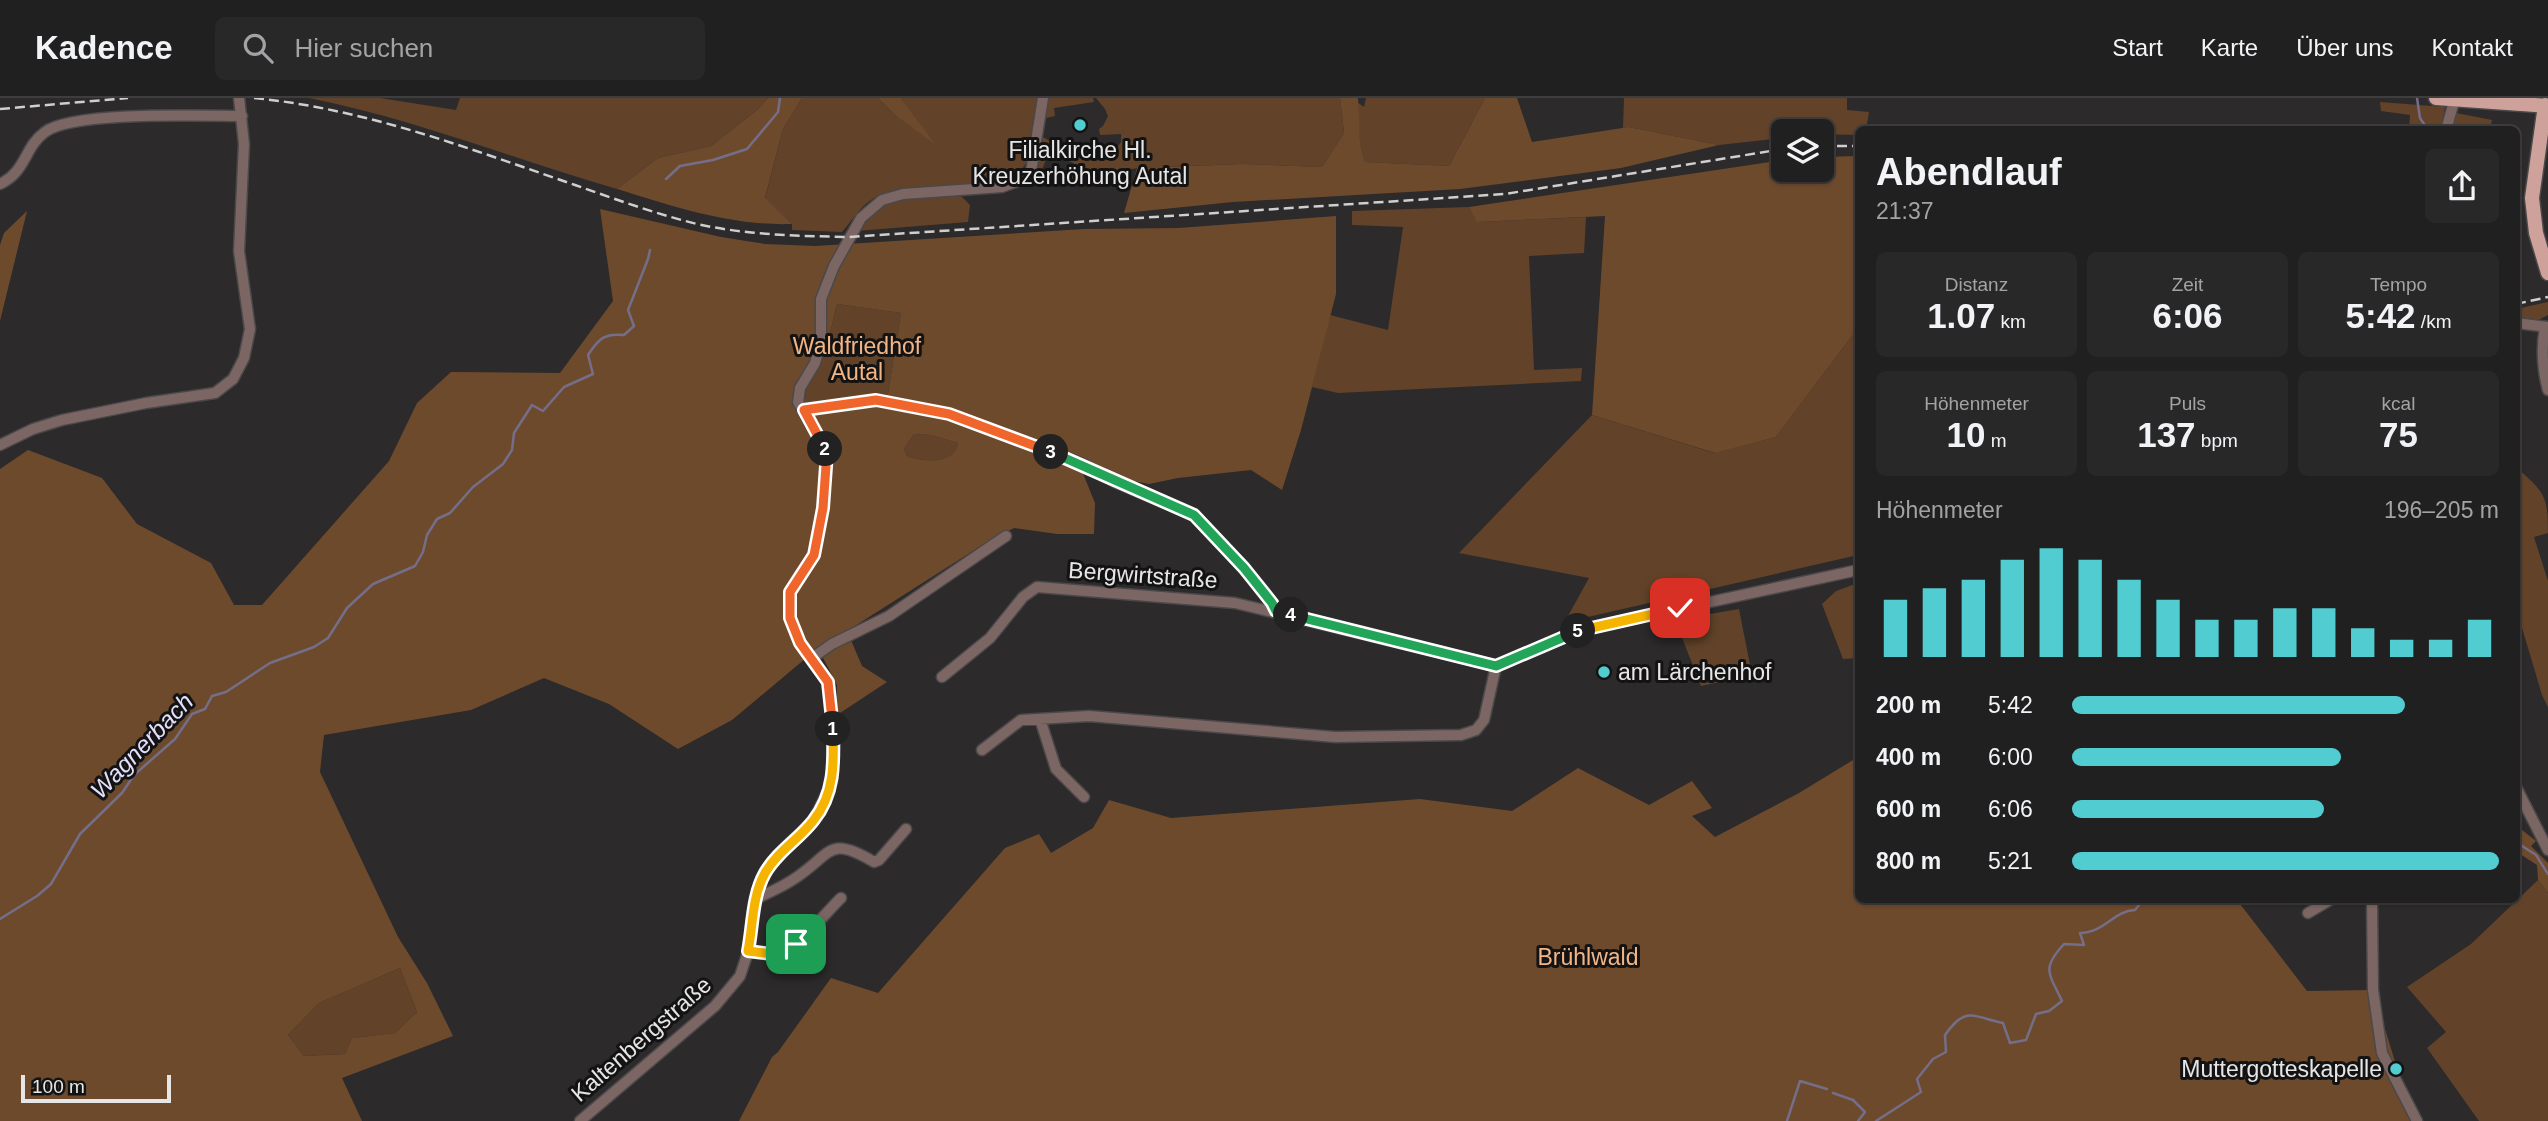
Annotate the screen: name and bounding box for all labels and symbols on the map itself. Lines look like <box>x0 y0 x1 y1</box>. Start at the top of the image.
marker: Filialkirche Hl. Kreuzerhöhung Autal <box>1072 117 1088 133</box>
place label: Filialkirche Hl. Kreuzerhöhung Autal <box>973 137 1187 189</box>
park label: Waldfriedhof Autal <box>793 333 922 385</box>
pin: 2 <box>808 432 842 466</box>
pin: 3 <box>1034 434 1068 470</box>
street label: Bergwirtstraße <box>1068 557 1218 593</box>
pin <box>1650 578 1710 638</box>
pin: 4 <box>1274 598 1308 632</box>
pin: 5 <box>1560 614 1596 648</box>
place label: am Lärchenhof <box>1618 659 1772 685</box>
marker: am Lärchenhof <box>1596 664 1612 680</box>
water label: Wagnerbach <box>85 687 198 804</box>
pin: 1 <box>816 712 850 746</box>
pin <box>766 914 826 974</box>
park label: Brühlwald <box>1538 944 1639 970</box>
street label: Kaltenbergstraße <box>566 971 716 1107</box>
place label: Muttergotteskapelle <box>2181 1056 2382 1082</box>
marker: Muttergotteskapelle <box>2388 1061 2404 1077</box>
scale bar <box>21 1072 172 1104</box>

